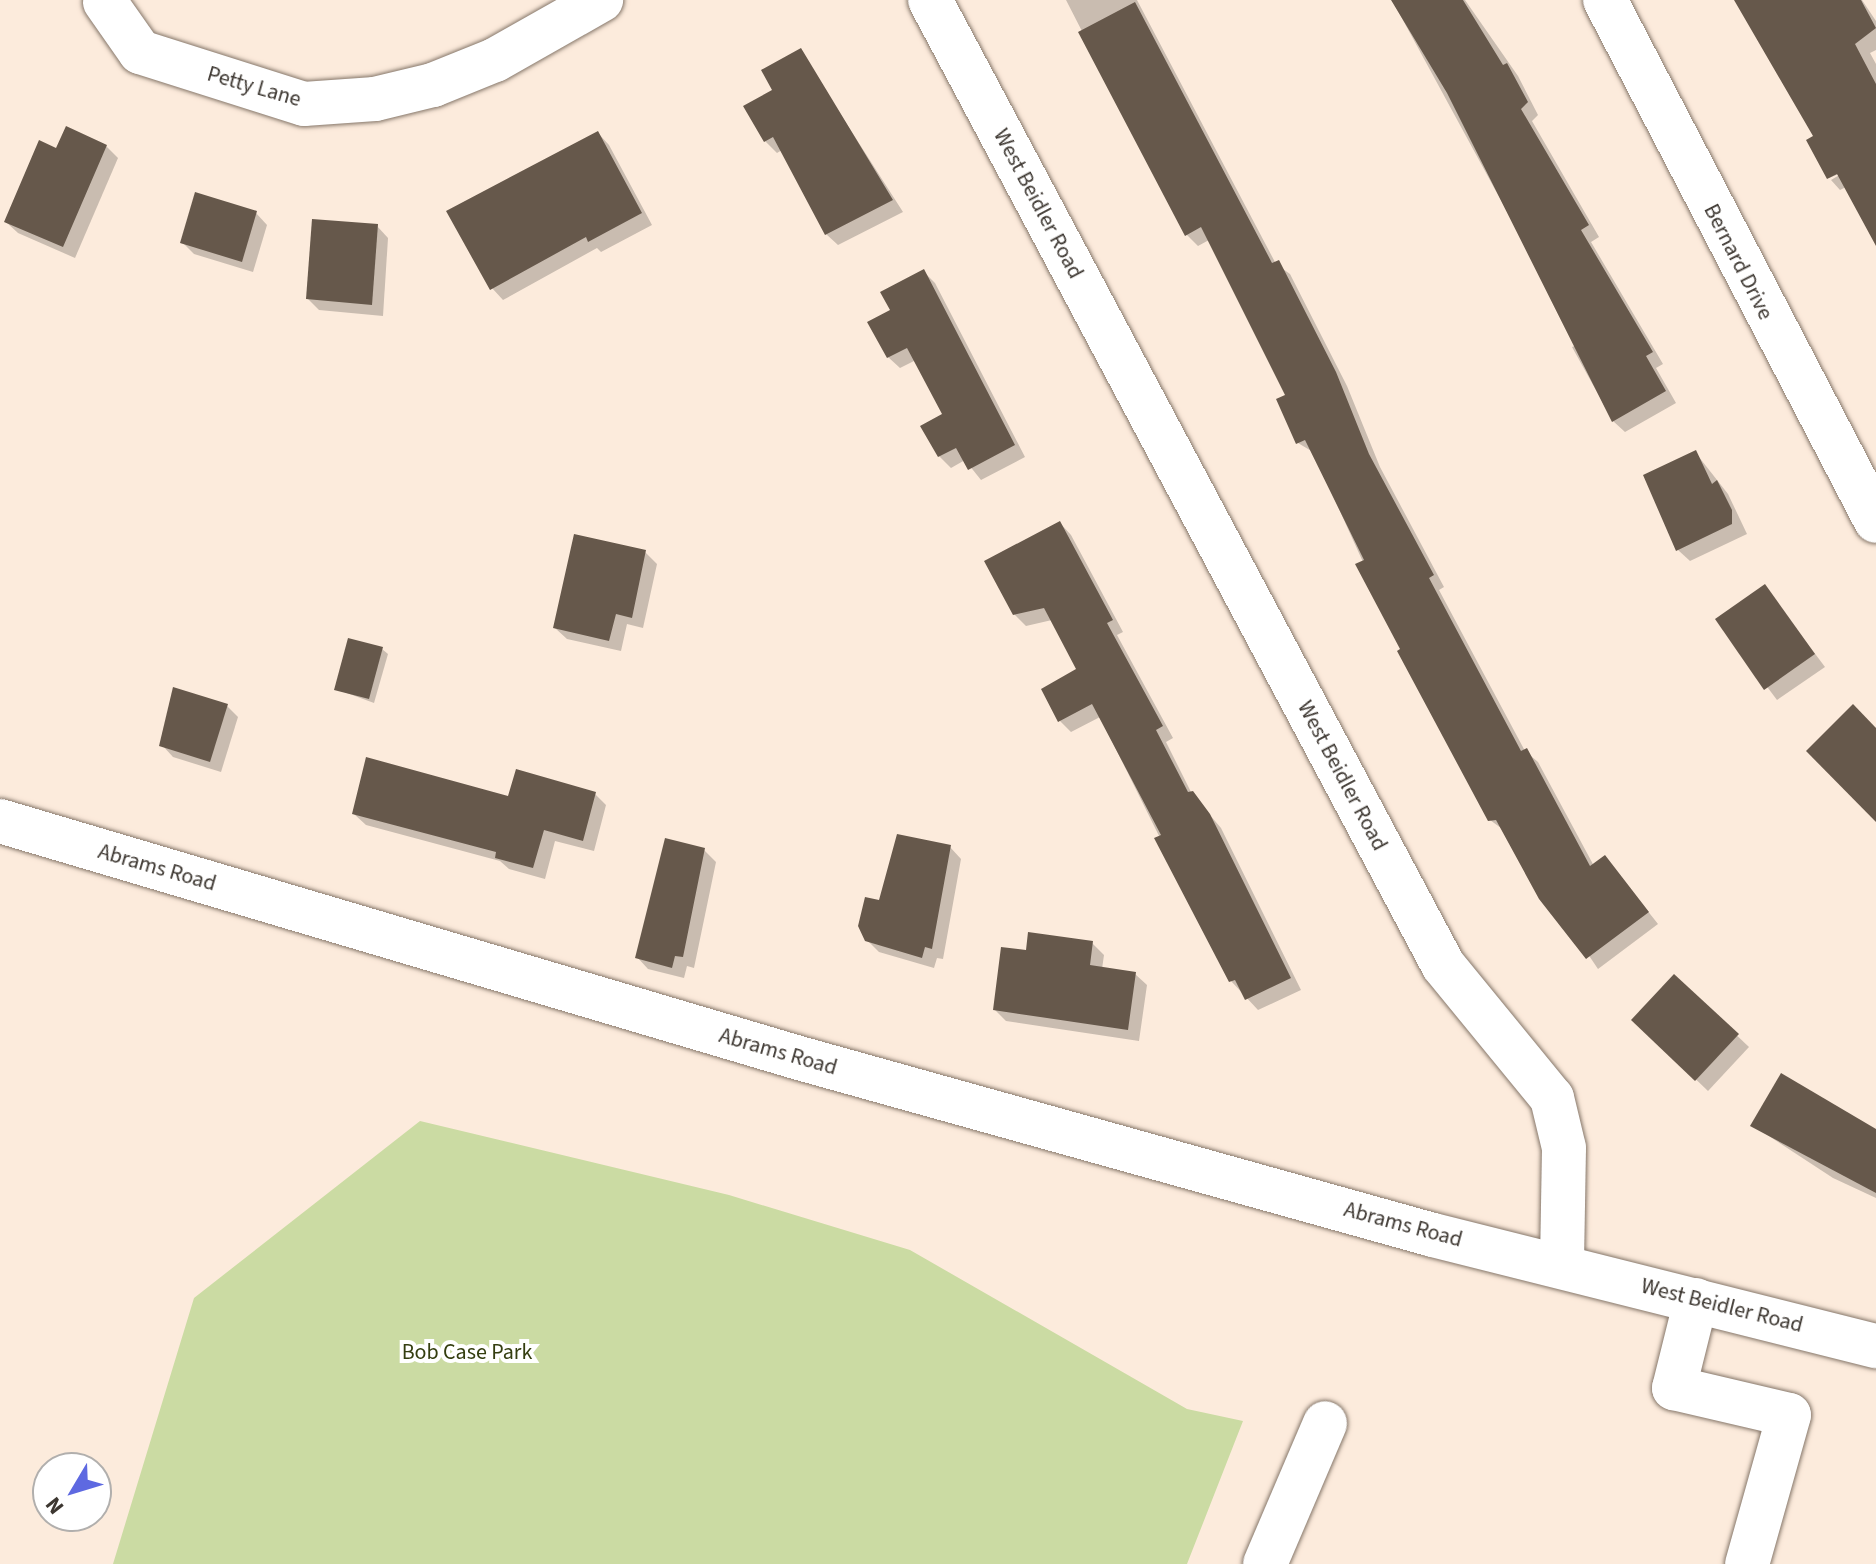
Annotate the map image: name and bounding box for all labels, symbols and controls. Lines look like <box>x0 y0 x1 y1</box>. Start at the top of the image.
street label: Petty Lane <box>204 61 304 113</box>
street label: West Beidler Road <box>987 124 1089 284</box>
street label: Bernard Drive <box>1698 200 1778 324</box>
street label: West Beidler Road <box>1291 696 1393 856</box>
street label: Abrams Road <box>95 839 219 897</box>
street label: Abrams Road <box>716 1023 840 1081</box>
street label: Abrams Road <box>1341 1197 1465 1253</box>
street label: West Beidler Road <box>1638 1273 1806 1339</box>
park label: Bob Case Park <box>402 1340 532 1366</box>
north arrow <box>32 1452 112 1532</box>
text: N <box>38 1490 72 1521</box>

